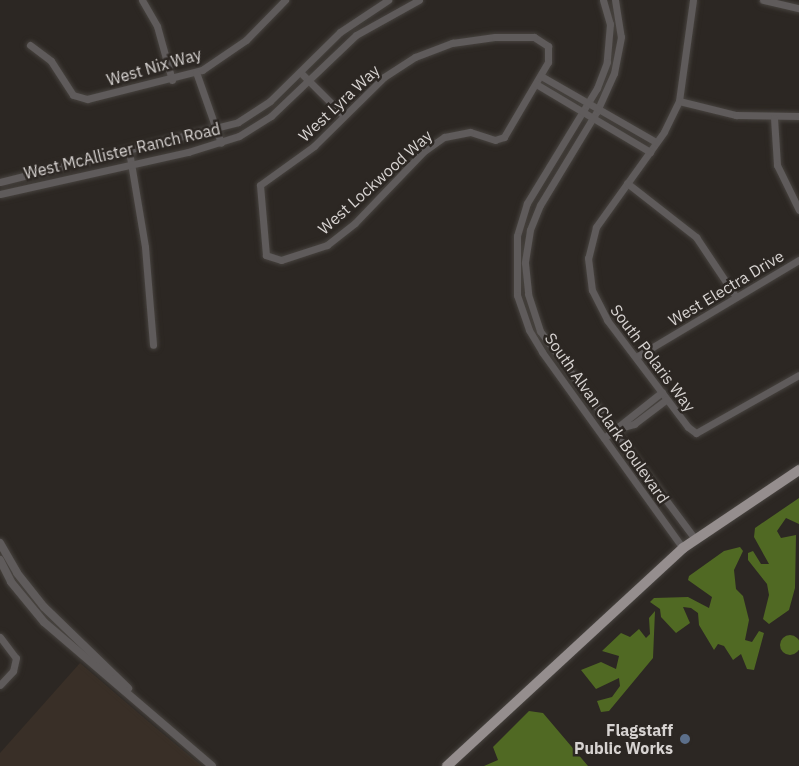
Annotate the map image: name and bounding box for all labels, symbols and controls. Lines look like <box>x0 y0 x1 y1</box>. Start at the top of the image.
street label: West Nix Way <box>104 44 204 90</box>
street label: West Lyra Way <box>294 61 384 145</box>
street label: West McAllister Ranch Road <box>22 119 222 183</box>
street label: West Lockwood Way <box>314 126 436 238</box>
street label: West Electra Drive <box>665 246 787 330</box>
street label: South Polaris Way <box>607 301 699 415</box>
street label: South Alvan Clark Boulevard <box>541 329 673 507</box>
place label: Flagstaff Public Works <box>574 720 673 758</box>
marker: Flagstaff Public Works <box>678 732 692 746</box>

